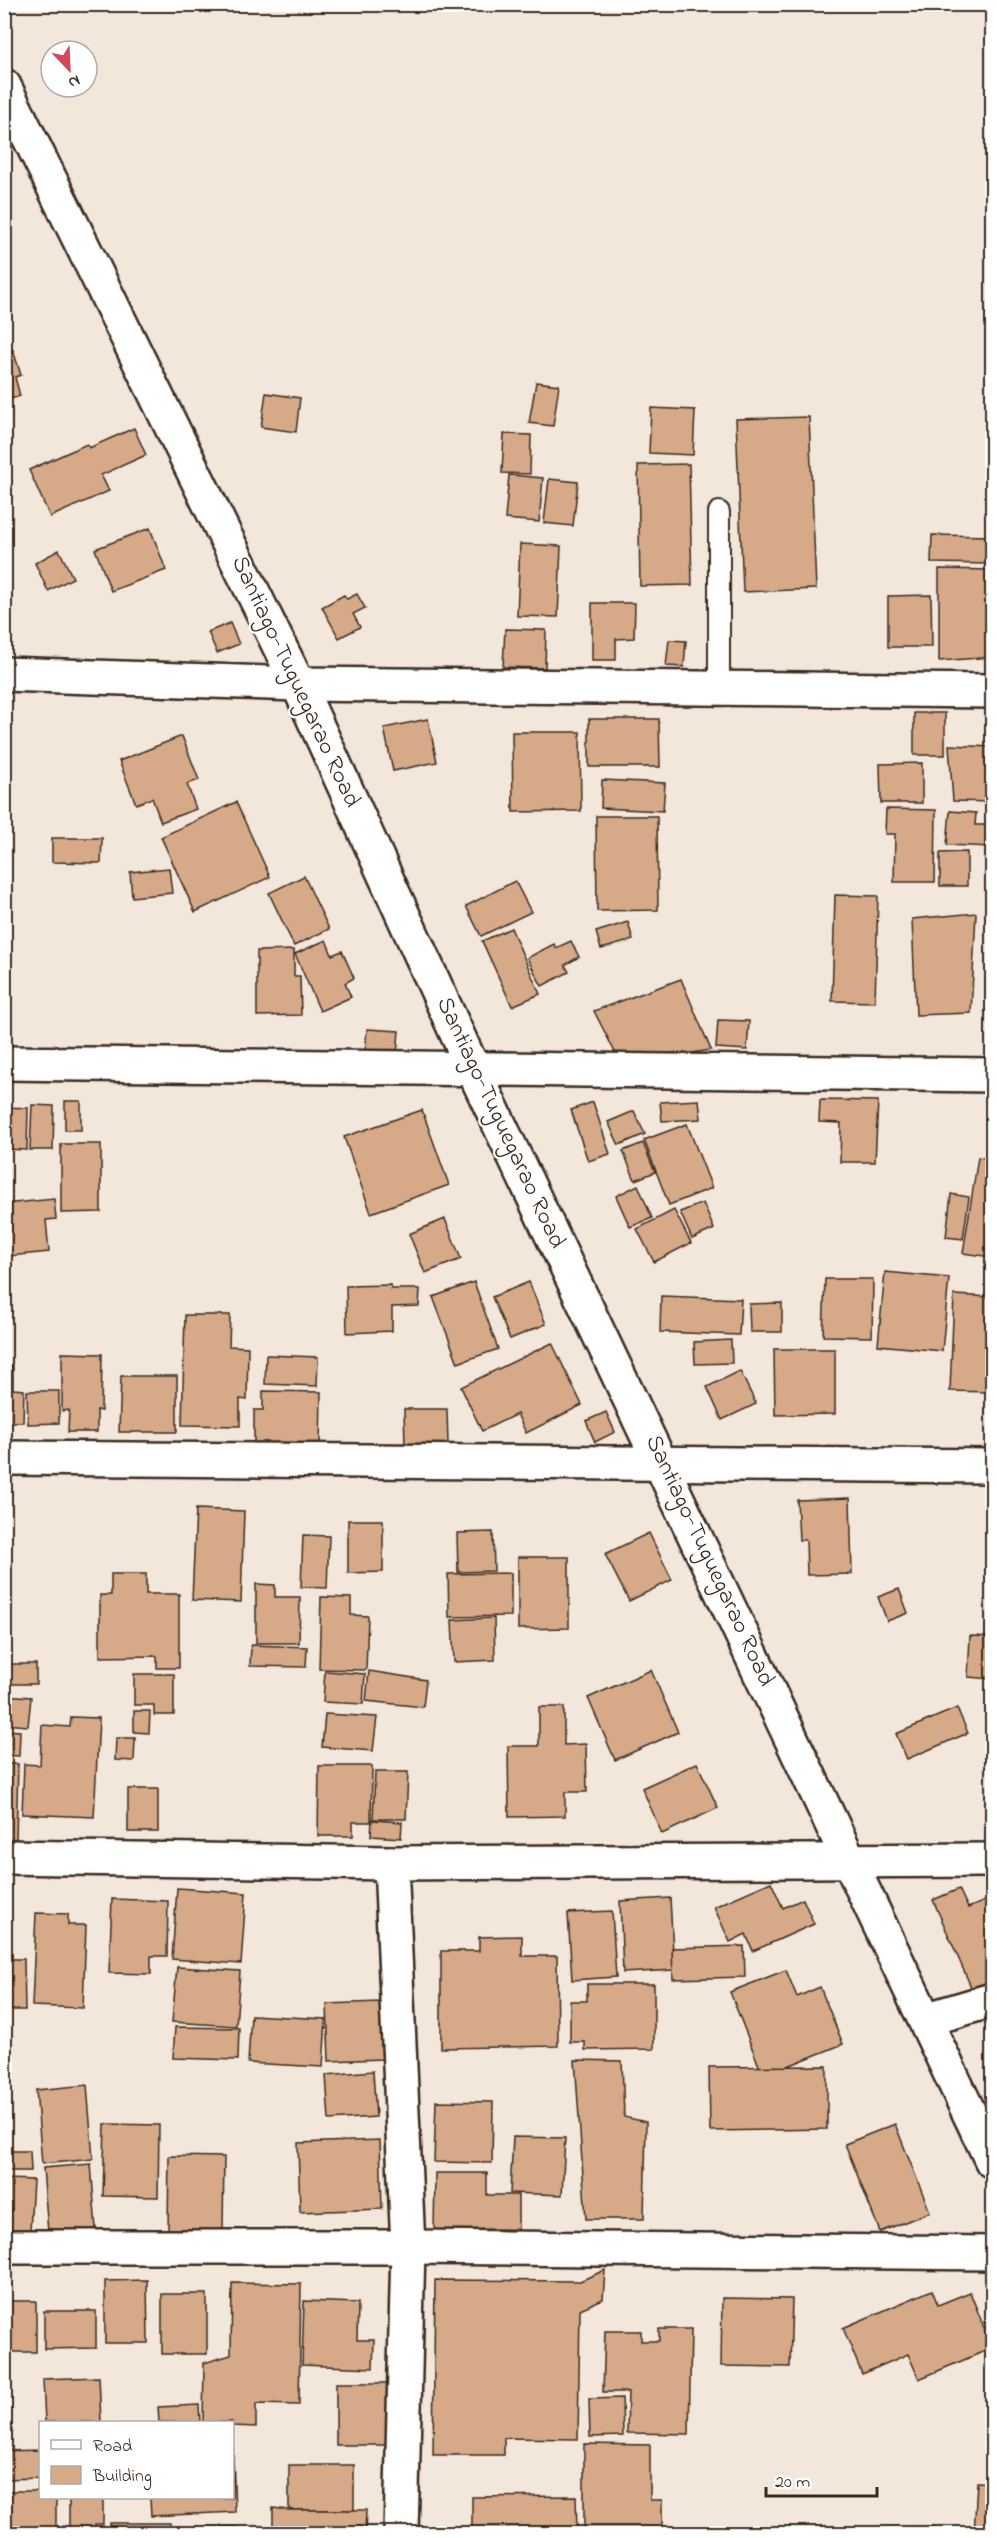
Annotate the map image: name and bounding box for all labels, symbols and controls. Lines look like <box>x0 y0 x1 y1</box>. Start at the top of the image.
north arrow <box>39 39 99 99</box>
text: N <box>64 68 84 94</box>
street label: Santiago-Tuguegarao Road <box>221 551 369 814</box>
street label: Santiago-Tuguegarao Road <box>426 992 574 1255</box>
street label: Santiago-Tuguegarao Road <box>635 1430 783 1693</box>
legend <box>39 2421 234 2499</box>
text: Road <box>93 2434 132 2460</box>
scale bar <box>766 2460 877 2498</box>
text: Building <box>92 2464 152 2491</box>
text: 20 m <box>775 2470 810 2496</box>

